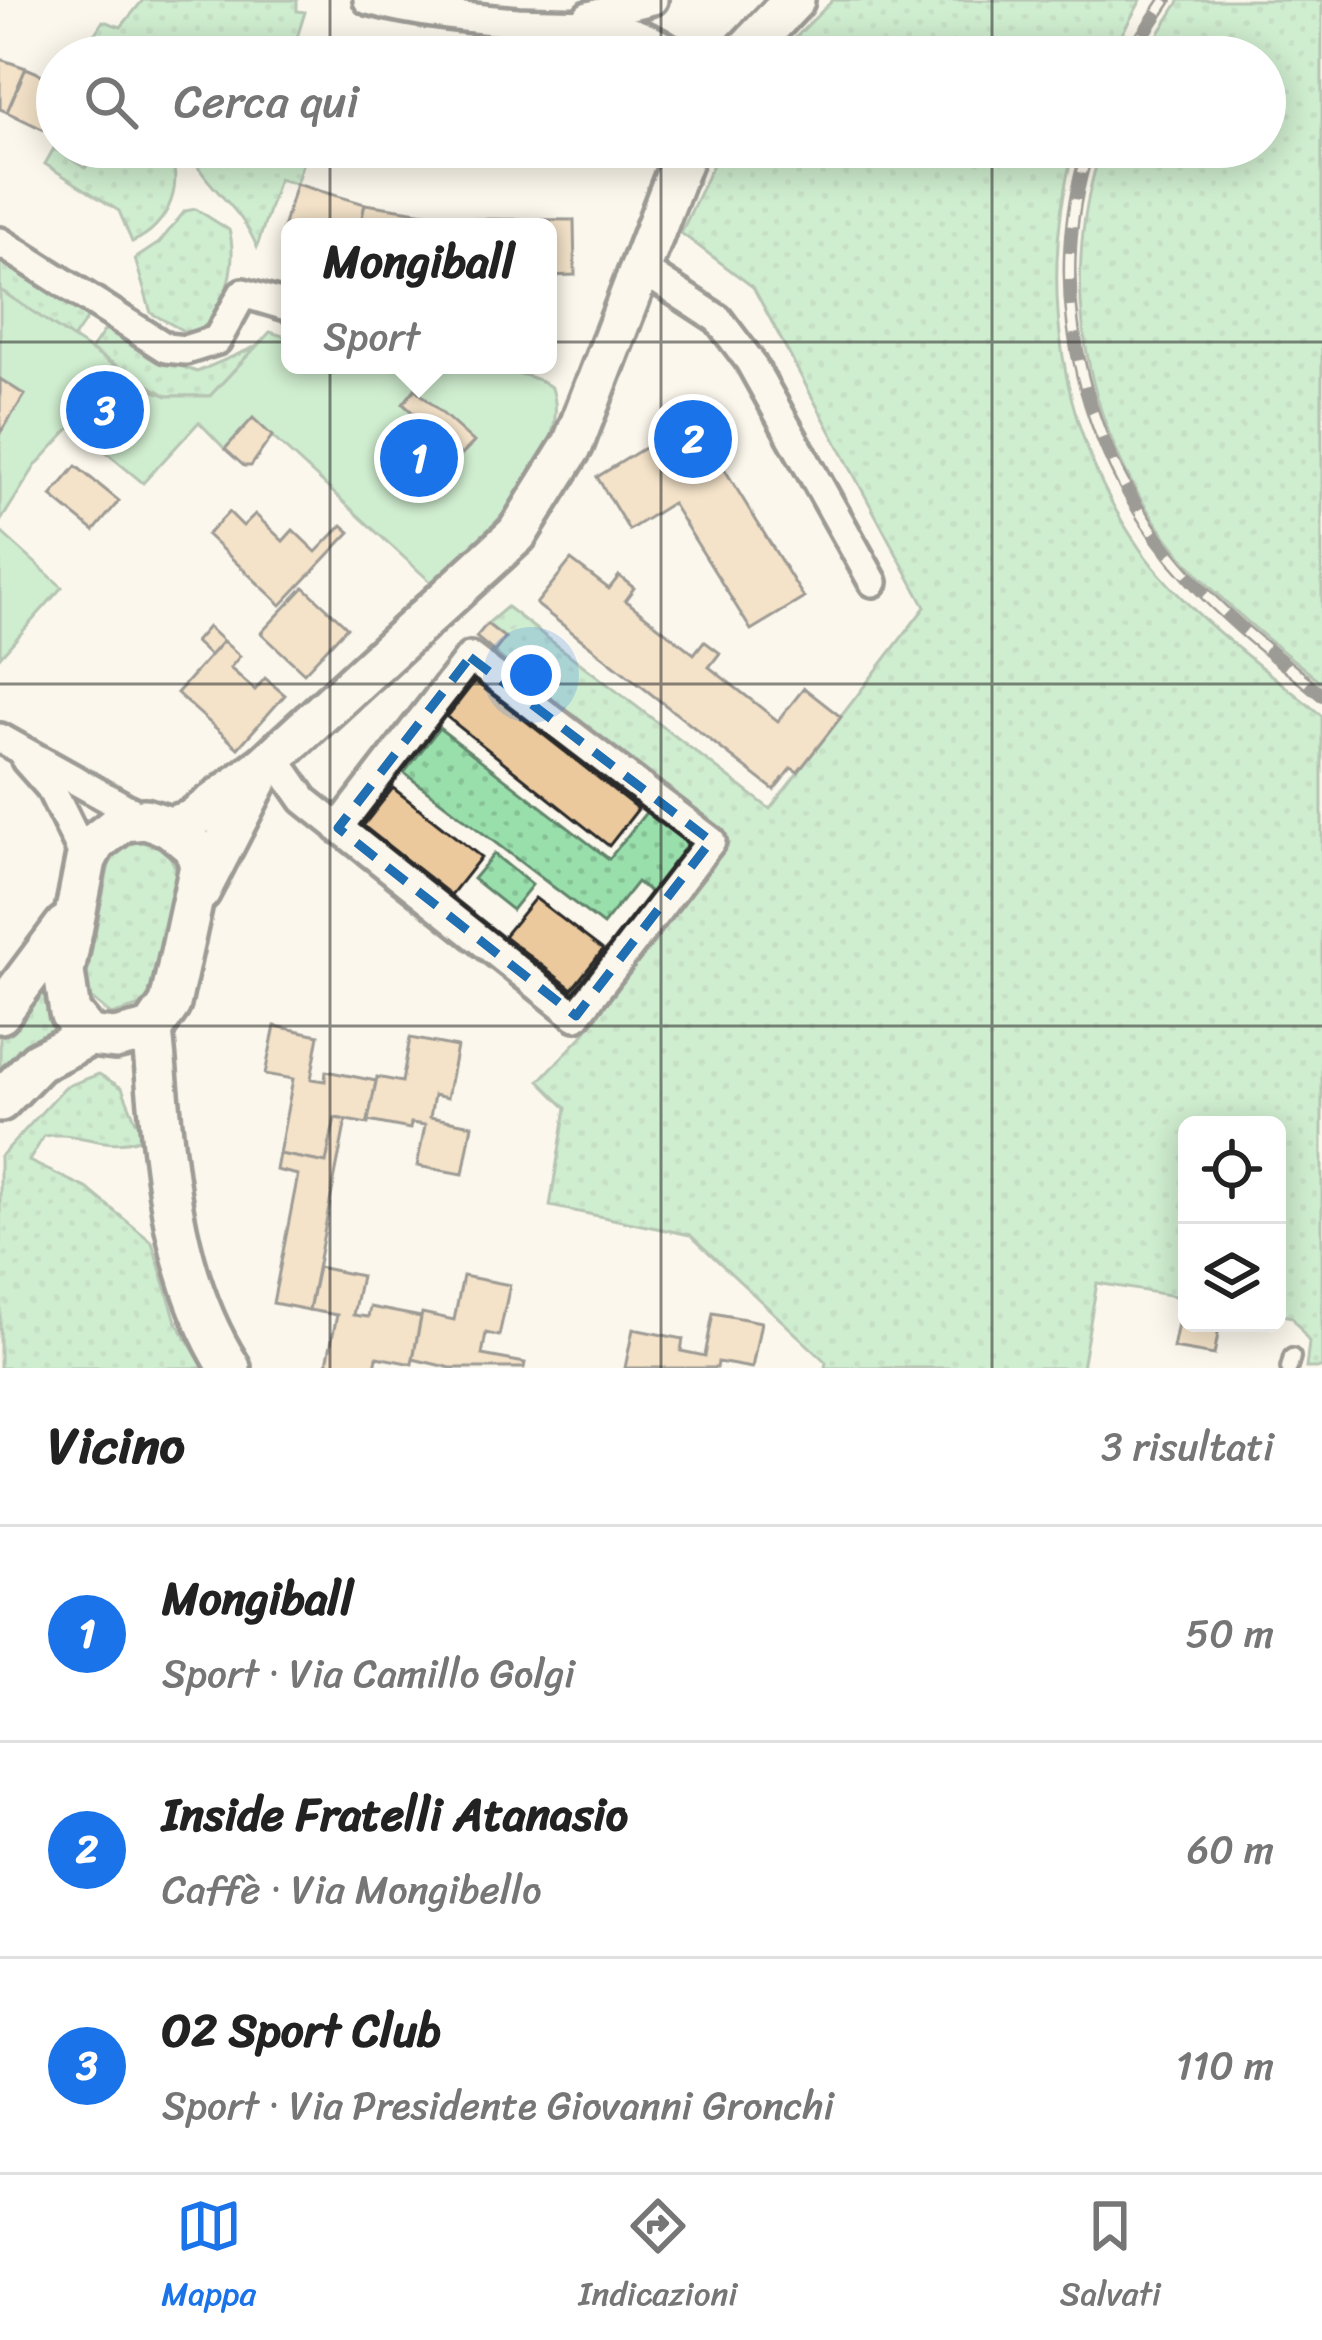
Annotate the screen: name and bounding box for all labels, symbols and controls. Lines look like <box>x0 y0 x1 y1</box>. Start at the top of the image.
search box <box>36 36 1286 168</box>
text: Cerca qui <box>174 62 359 142</box>
icon: search <box>78 69 144 135</box>
popup <box>281 218 557 374</box>
text: Mongiball <box>323 222 515 302</box>
text: Sport <box>323 302 420 371</box>
pin: 3 <box>66 365 144 455</box>
pin: 2 <box>654 394 732 484</box>
pin: 1 <box>380 413 458 503</box>
your location <box>501 645 561 705</box>
map controls <box>1178 1116 1286 1332</box>
button: locate <box>1178 1116 1286 1224</box>
button: layers <box>1178 1224 1286 1332</box>
text: Vicino <box>48 1401 185 1491</box>
text: 3 risultati <box>1101 1412 1274 1481</box>
text: Mongiball <box>162 1559 353 1639</box>
text: 1 <box>79 1599 95 1668</box>
text: 50 m <box>1185 1599 1274 1668</box>
text: Sport · Via Camillo Golgi <box>162 1639 575 1708</box>
text: Inside Fratelli Atanasio <box>162 1775 628 1855</box>
text: 2 <box>76 1815 98 1884</box>
text: 60 m <box>1187 1815 1274 1884</box>
text: Caffè · Via Mongibello <box>162 1855 541 1924</box>
text: O2 Sport Club <box>162 1991 441 2071</box>
text: 3 <box>76 2031 98 2100</box>
text: 110 m <box>1176 2031 1274 2100</box>
text: Sport · Via Presidente Giovanni Gronchi <box>162 2071 834 2140</box>
tab: Mappa <box>161 2193 256 2323</box>
tab: Indicazioni <box>579 2193 737 2323</box>
tab: Salvati <box>1060 2193 1161 2323</box>

